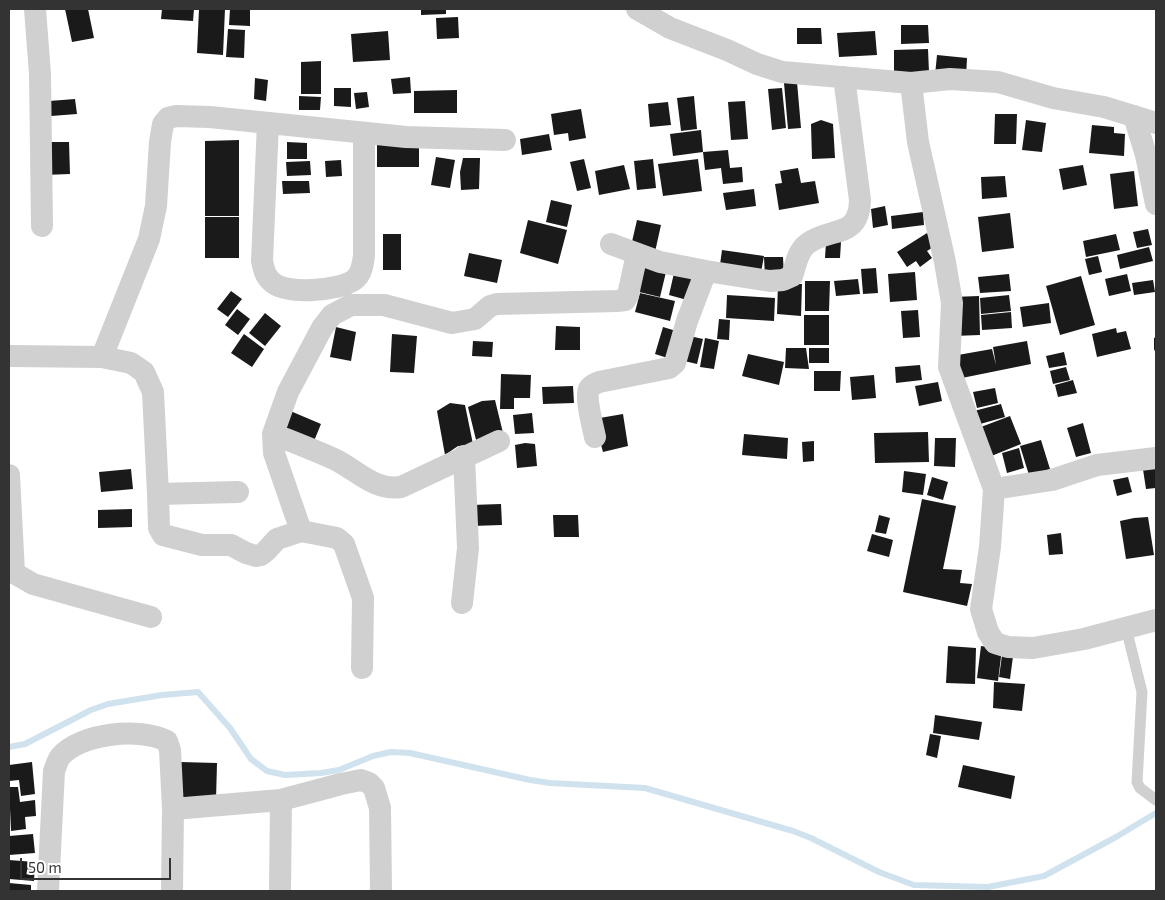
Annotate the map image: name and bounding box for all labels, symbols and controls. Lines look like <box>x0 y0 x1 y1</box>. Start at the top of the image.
scale bar <box>22 848 174 880</box>
text: 50 m <box>28 858 62 876</box>

